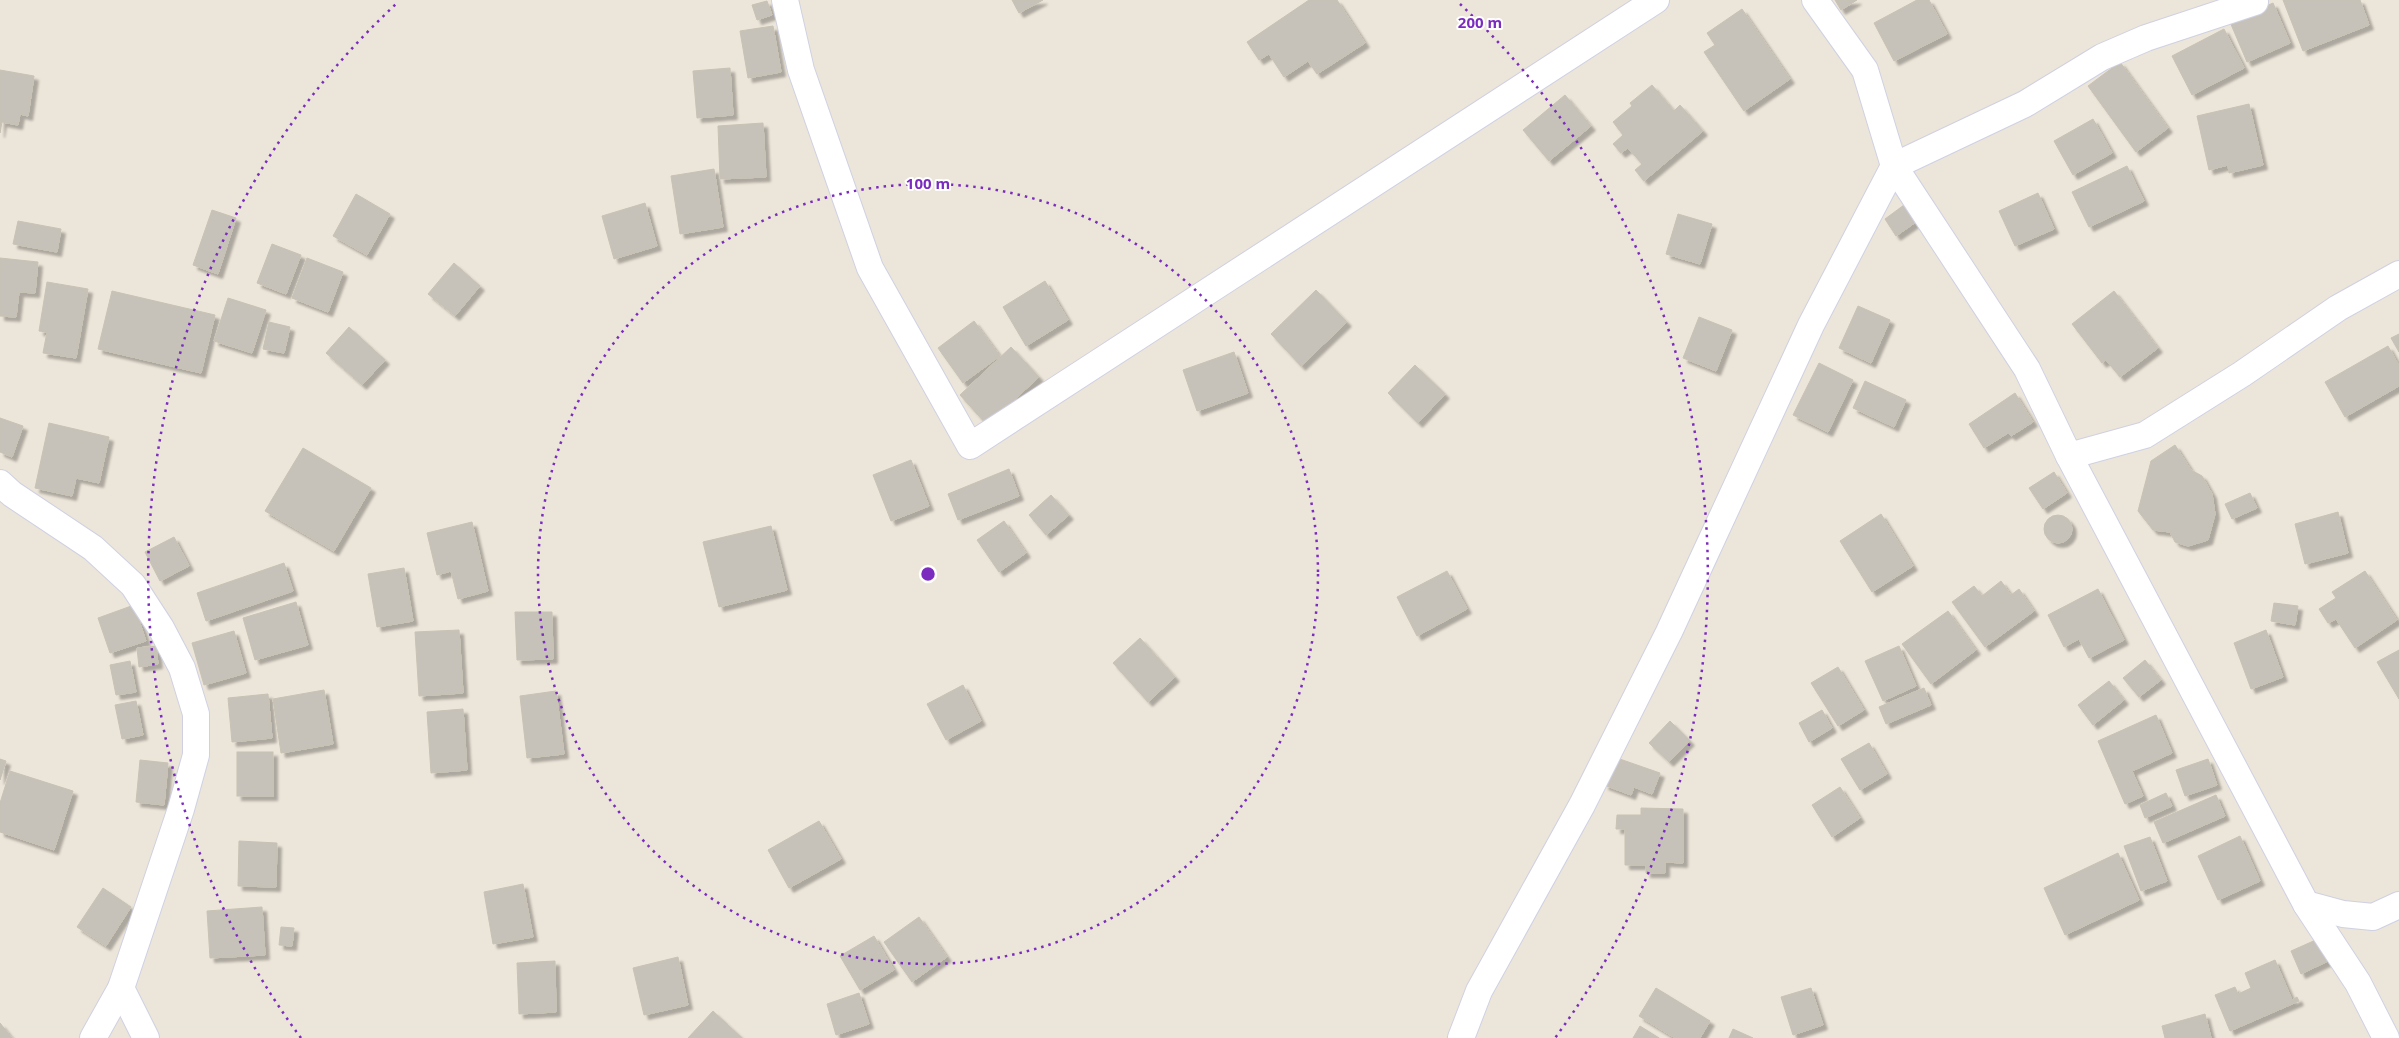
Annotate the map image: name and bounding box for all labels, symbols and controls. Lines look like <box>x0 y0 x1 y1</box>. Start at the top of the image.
text: 200 m <box>1458 12 1502 32</box>
text: 100 m <box>906 173 950 193</box>
centre of rings <box>919 565 937 583</box>

